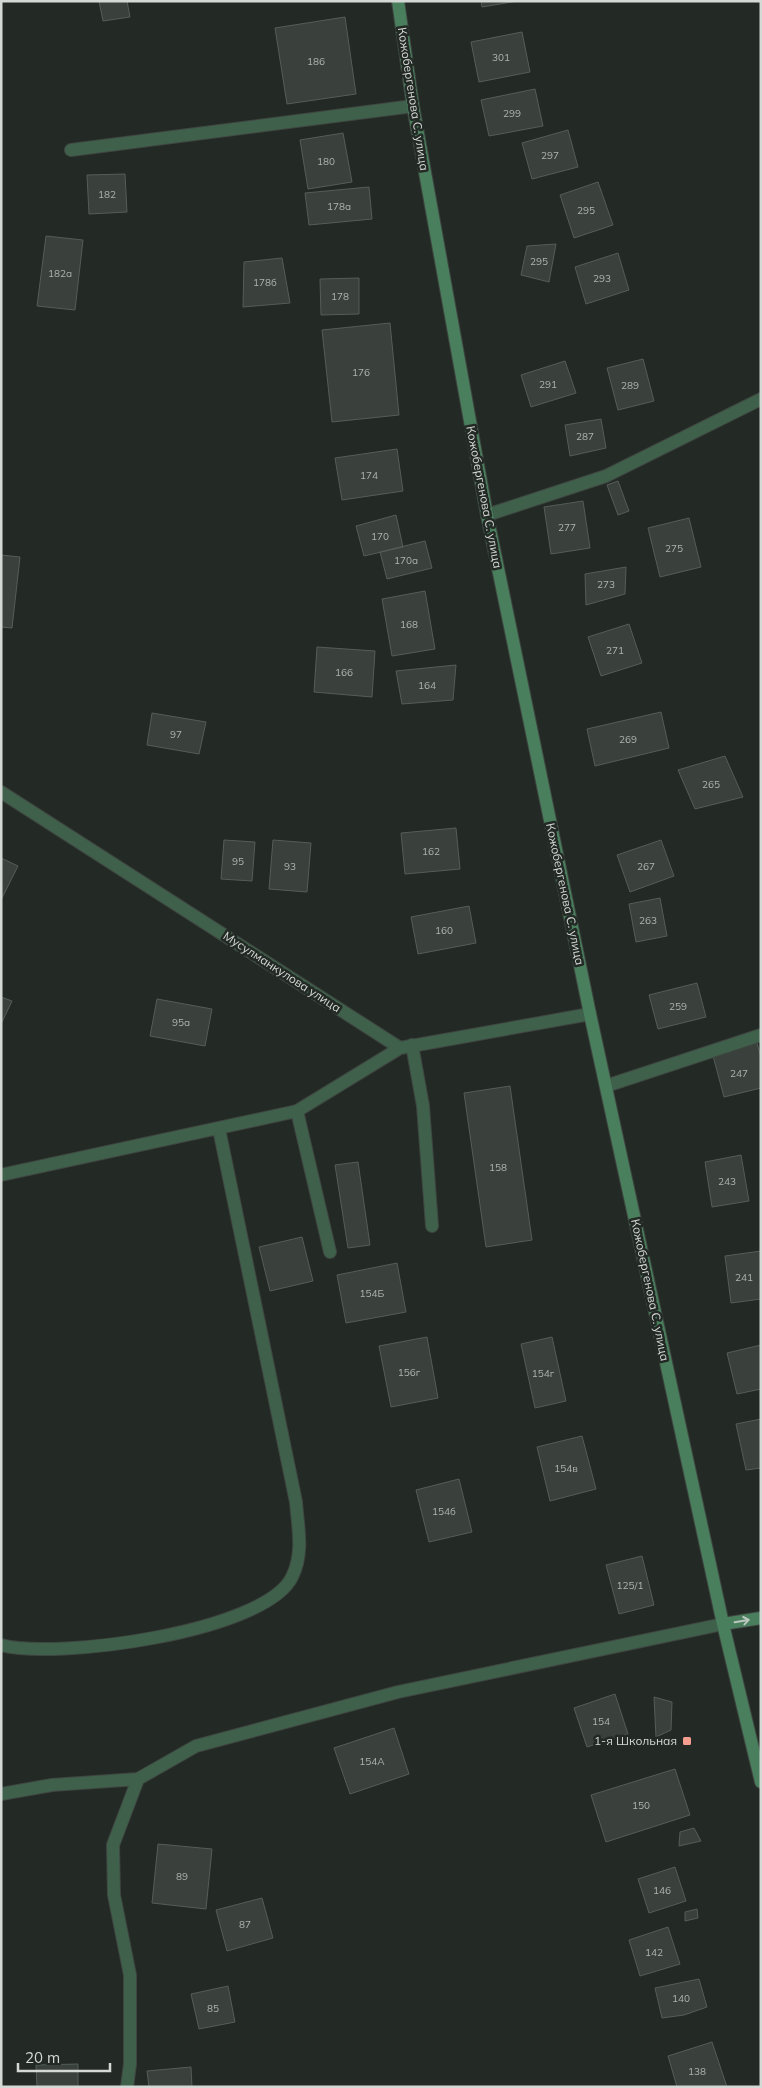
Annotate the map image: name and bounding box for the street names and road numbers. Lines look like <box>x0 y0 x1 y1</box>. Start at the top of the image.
street label: Кожобергенова С. улица <box>395 26 432 172</box>
street label: Кожобергенова С. улица <box>463 424 506 569</box>
street label: Кожобергенова С. улица <box>543 821 588 966</box>
street label: Мусулманкулова улица <box>221 928 344 1015</box>
street label: Кожобергенова С. улица <box>628 1217 673 1362</box>

